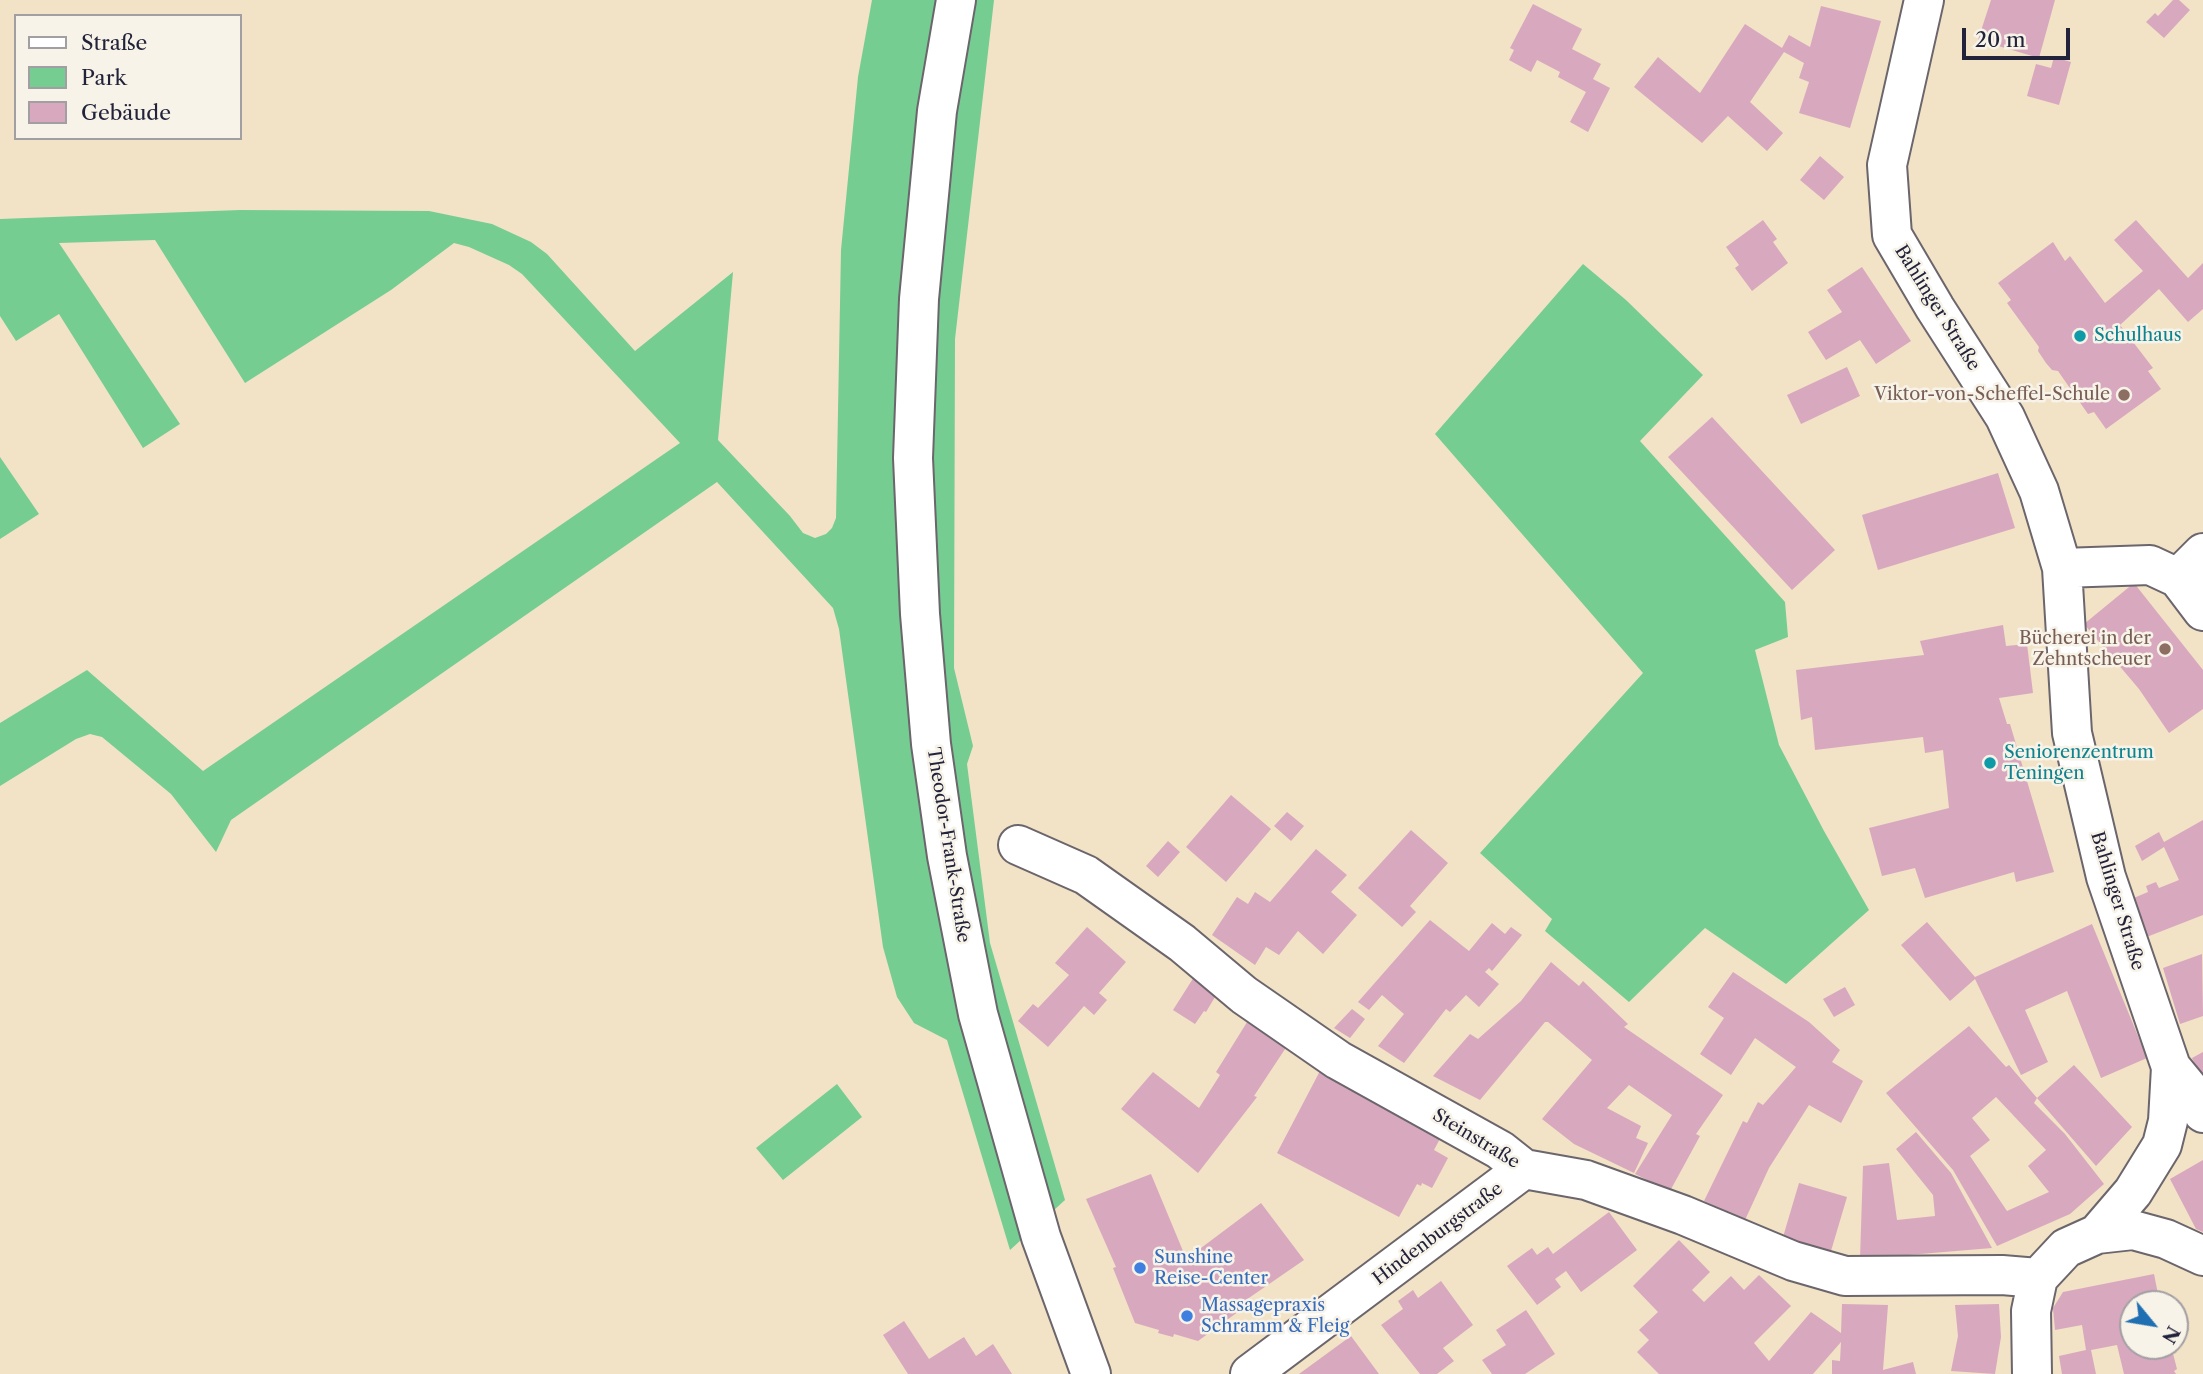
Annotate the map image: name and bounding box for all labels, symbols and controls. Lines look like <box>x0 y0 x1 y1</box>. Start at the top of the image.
legend <box>14 14 242 140</box>
scale bar <box>1965 14 2074 58</box>
text: 20 m <box>1975 27 2026 52</box>
text: Straße <box>81 30 147 55</box>
text: Park <box>81 65 127 90</box>
text: Gebäude <box>81 100 171 125</box>
street label: Bahlinger Straße <box>1890 241 1984 375</box>
place label: Schulhaus <box>2094 325 2182 347</box>
marker: Schulhaus <box>2072 328 2088 344</box>
place label: Viktor-von-Scheffel-Schule <box>1874 384 2110 406</box>
marker: Viktor-von-Scheffel-Schule <box>2116 387 2132 403</box>
place label: Bücherei in der Zehntscheuer <box>2019 628 2151 670</box>
marker: Bücherei in der Zehntscheuer <box>2157 641 2173 657</box>
place label: Seniorenzentrum Teningen <box>2004 742 2154 784</box>
street label: Theodor-Frank-Straße <box>922 746 974 944</box>
marker: Seniorenzentrum Teningen <box>1982 755 1998 771</box>
street label: Bahlinger Straße <box>2086 829 2148 973</box>
street label: Steinstraße <box>1429 1105 1523 1173</box>
street label: Hindenburgstraße <box>1369 1178 1507 1290</box>
place label: Sunshine Reise-Center <box>1154 1247 1268 1290</box>
marker: Sunshine Reise-Center <box>1132 1260 1148 1276</box>
north arrow <box>2119 1290 2189 1360</box>
place label: Massagepraxis Schramm & Fleig <box>1201 1295 1349 1338</box>
marker: Massagepraxis Schramm & Fleig <box>1179 1308 1195 1324</box>
text: N <box>2157 1322 2185 1348</box>

